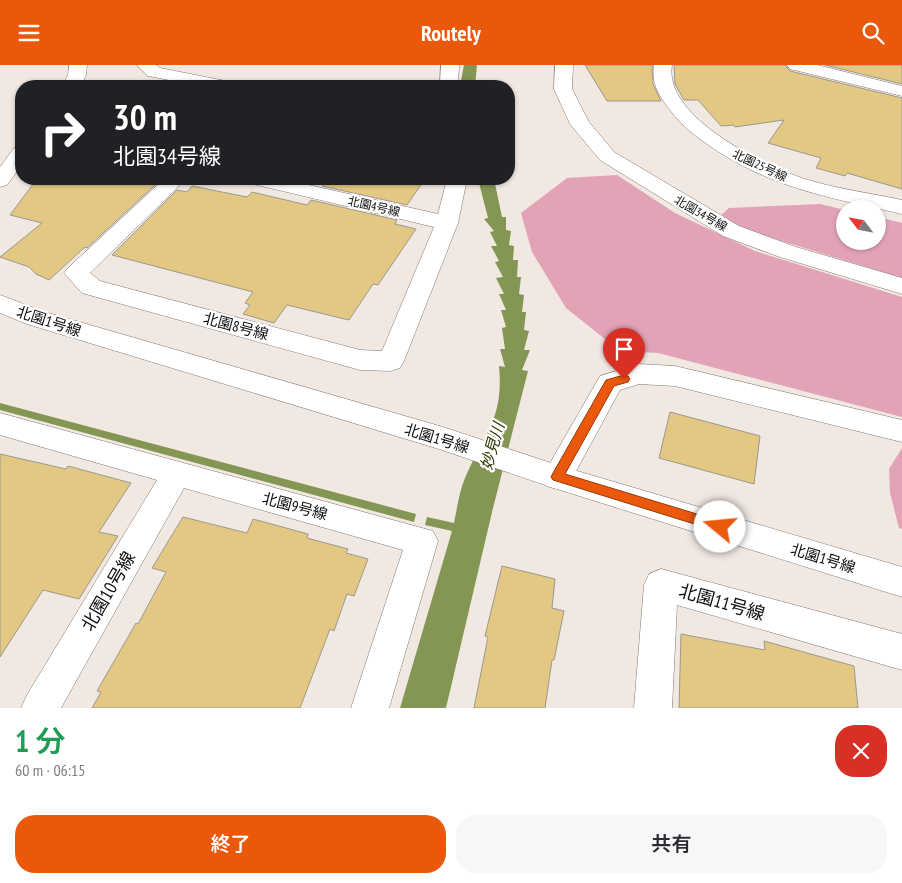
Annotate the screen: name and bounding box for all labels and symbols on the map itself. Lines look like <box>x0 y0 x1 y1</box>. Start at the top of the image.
street label: 北園25号線 <box>730 146 790 184</box>
street label: 北園34号線 <box>672 192 730 234</box>
street label: 北園4号線 <box>346 193 402 219</box>
north arrow <box>836 200 886 250</box>
street label: 北園1号線 <box>14 302 84 340</box>
street label: 北園8号線 <box>201 308 271 344</box>
pin <box>603 328 645 379</box>
water label: 妙見川 <box>476 418 509 472</box>
street label: 北園1号線 <box>402 419 472 457</box>
street label: 北園9号線 <box>260 488 330 524</box>
position arrow <box>693 500 745 552</box>
street label: 北園1号線 <box>788 539 858 577</box>
street label: 北園10号線 <box>76 547 140 635</box>
street label: 北園11号線 <box>676 579 768 625</box>

